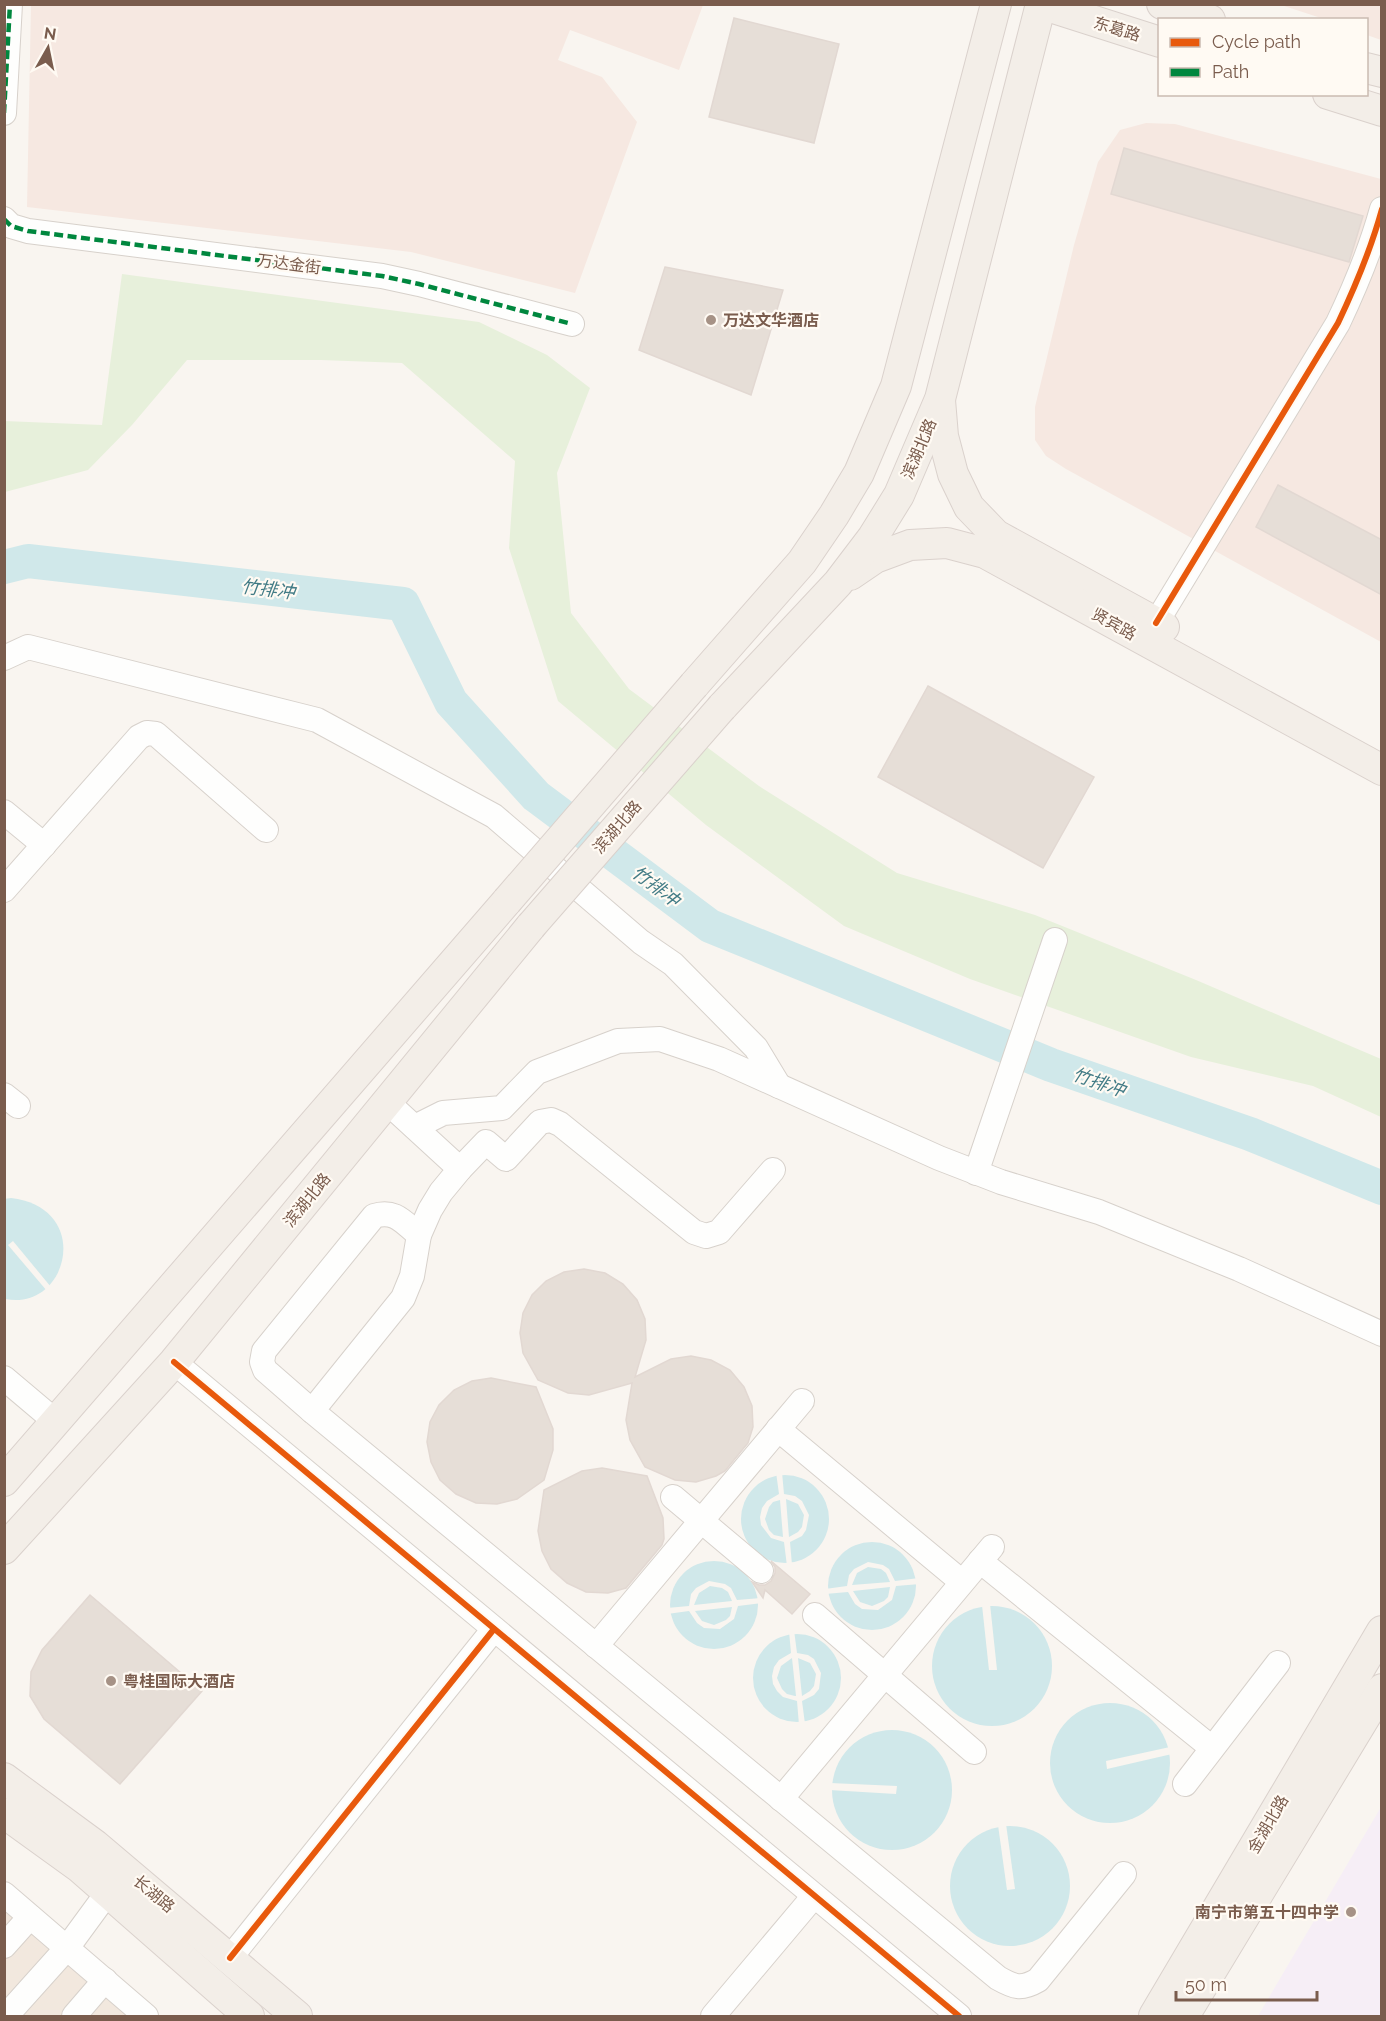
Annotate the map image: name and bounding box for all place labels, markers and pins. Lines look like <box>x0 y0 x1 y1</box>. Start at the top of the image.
place label: 万达文华酒店 <box>723 311 819 330</box>
marker: 万达文华酒店 <box>704 313 718 327</box>
place label: 粤桂国际大酒店 <box>123 1672 235 1691</box>
marker: 粤桂国际大酒店 <box>104 1674 118 1688</box>
place label: 南宁市第五十四中学 <box>1195 1903 1339 1922</box>
marker: 南宁市第五十四中学 <box>1344 1905 1358 1919</box>

